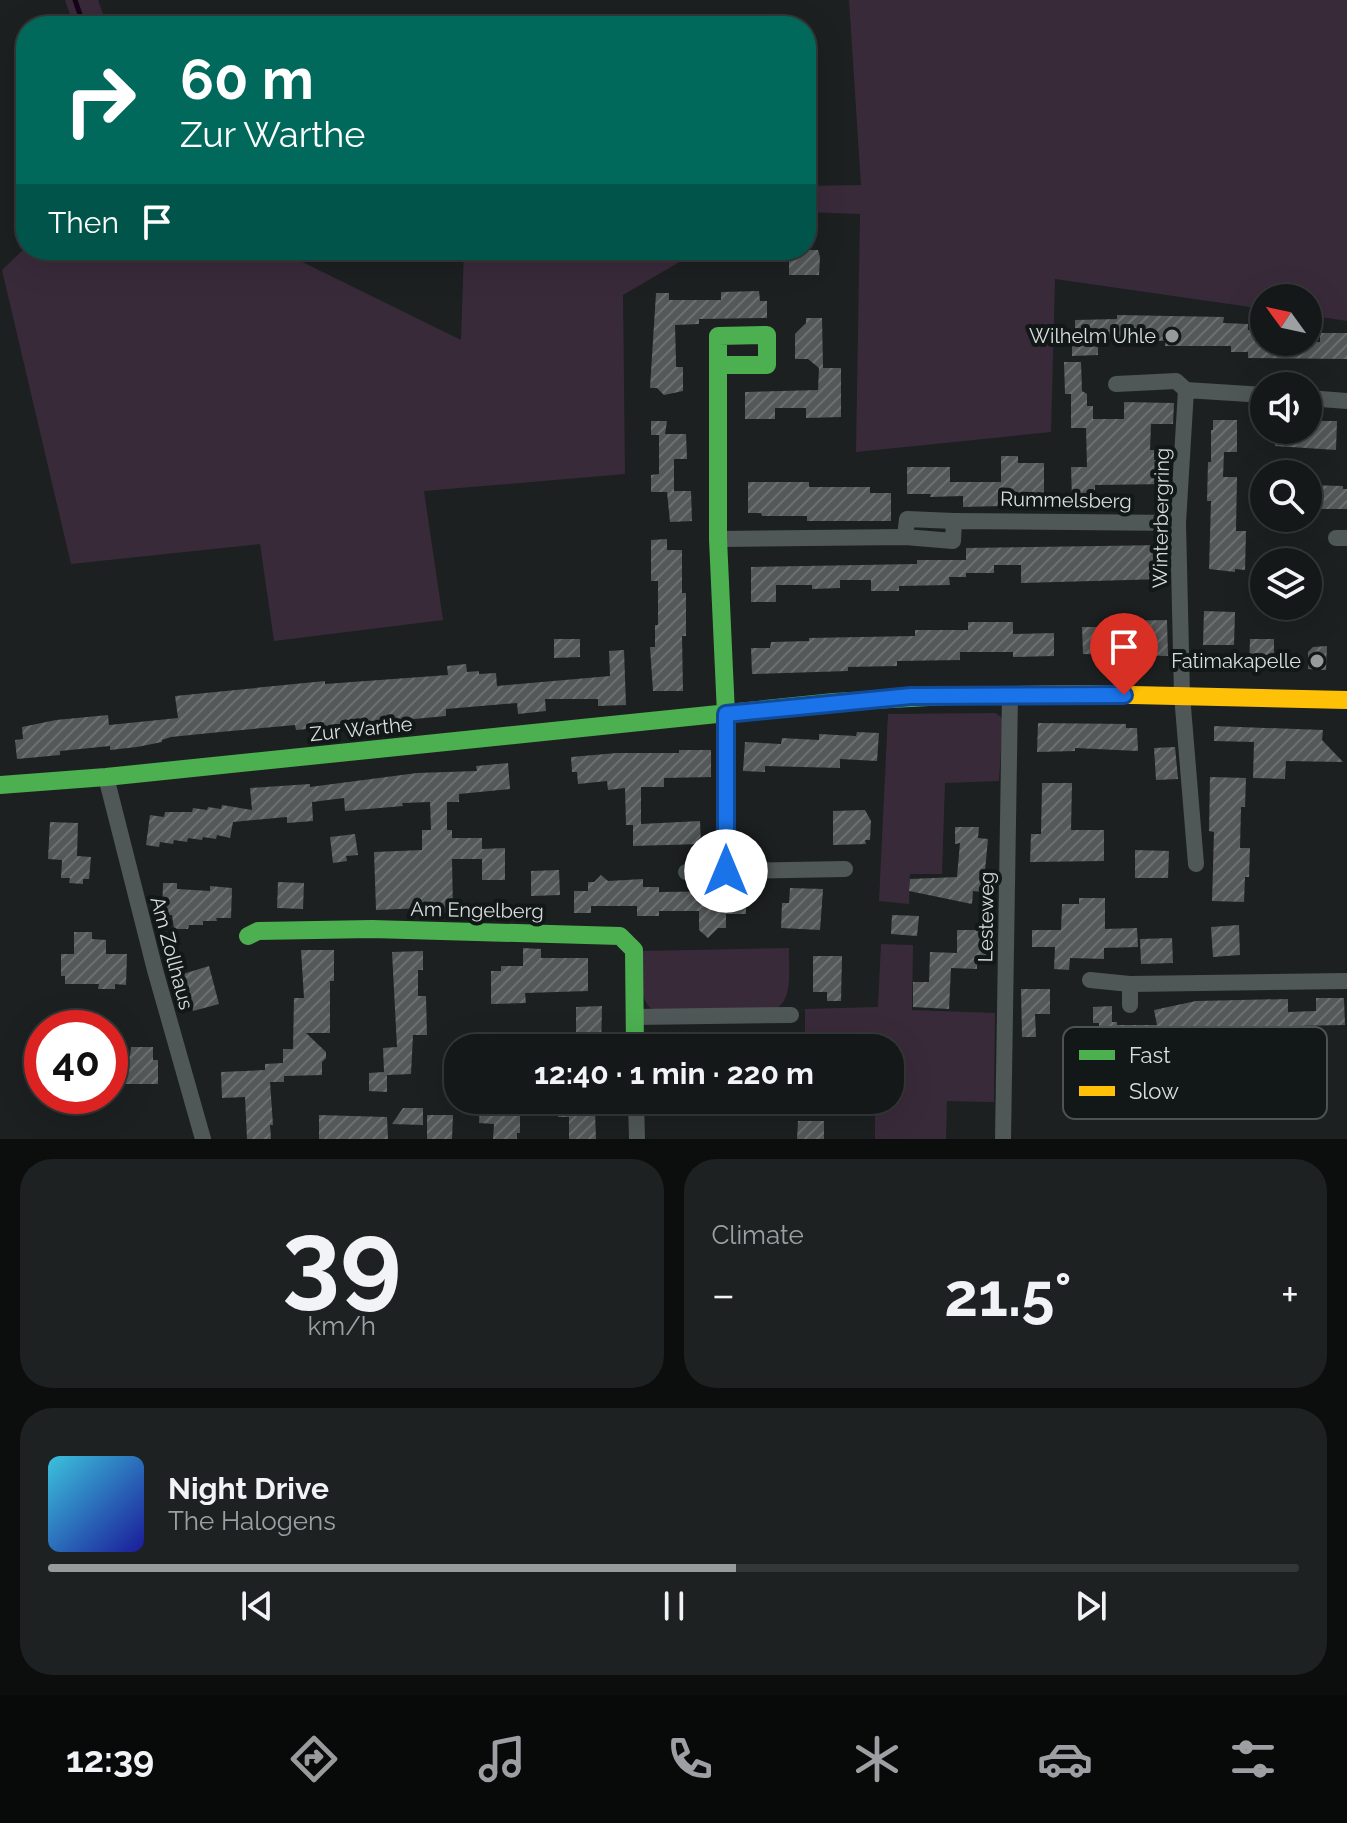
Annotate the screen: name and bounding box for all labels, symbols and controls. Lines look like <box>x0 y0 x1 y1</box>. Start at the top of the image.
text: 60 m <box>180 46 314 112</box>
icon: right <box>48 48 152 152</box>
text: Zur Warthe <box>180 113 365 155</box>
icon: arrive <box>135 200 179 244</box>
text: Then <box>48 205 119 240</box>
north arrow <box>1250 284 1322 356</box>
map controls <box>1250 284 1322 620</box>
place label: Wilhelm Uhle <box>1029 324 1156 348</box>
marker: Wilhelm Uhle <box>1163 327 1181 345</box>
button: sound <box>1250 372 1322 444</box>
street label: Winterbergring <box>1148 447 1174 589</box>
button: search <box>1250 460 1322 532</box>
street label: Rummelsberg <box>1000 487 1132 513</box>
button: layers <box>1250 548 1322 620</box>
pin <box>1090 613 1158 695</box>
icon: arrive <box>1102 625 1146 669</box>
place label: Fatimakapelle <box>1171 649 1301 673</box>
marker: Fatimakapelle <box>1308 652 1326 670</box>
street label: Zur Warthe <box>309 712 414 746</box>
position arrow <box>684 829 768 913</box>
street label: Lesteweg <box>973 871 999 963</box>
street label: Am Zollhaus <box>145 894 199 1012</box>
street label: Am Engelberg <box>410 897 544 923</box>
speed limit sign: 40 <box>24 1010 128 1114</box>
legend <box>1063 1027 1327 1119</box>
text: Fast <box>1129 1042 1171 1068</box>
text: 12:40 · 1 min · 220 m <box>534 1056 814 1091</box>
text: Slow <box>1129 1078 1179 1104</box>
text: 39 <box>282 1198 401 1320</box>
text: Climate <box>712 1220 804 1250</box>
text: 21.5° <box>944 1260 1072 1330</box>
text: − <box>712 1269 735 1320</box>
text: + <box>1281 1269 1299 1320</box>
text: km/h <box>307 1311 376 1341</box>
text: Night Drive <box>168 1471 329 1506</box>
text: The Halogens <box>168 1506 336 1536</box>
icon: previous <box>235 1584 279 1628</box>
icon: pause <box>652 1584 696 1628</box>
icon: next <box>1069 1584 1113 1628</box>
icon: directions <box>286 1731 342 1787</box>
icon: music <box>474 1731 530 1787</box>
icon: phone <box>662 1731 718 1787</box>
icon: climate <box>849 1731 905 1787</box>
icon: car <box>1037 1731 1093 1787</box>
icon: filters <box>1225 1731 1281 1787</box>
text: 12:39 <box>66 1738 154 1780</box>

